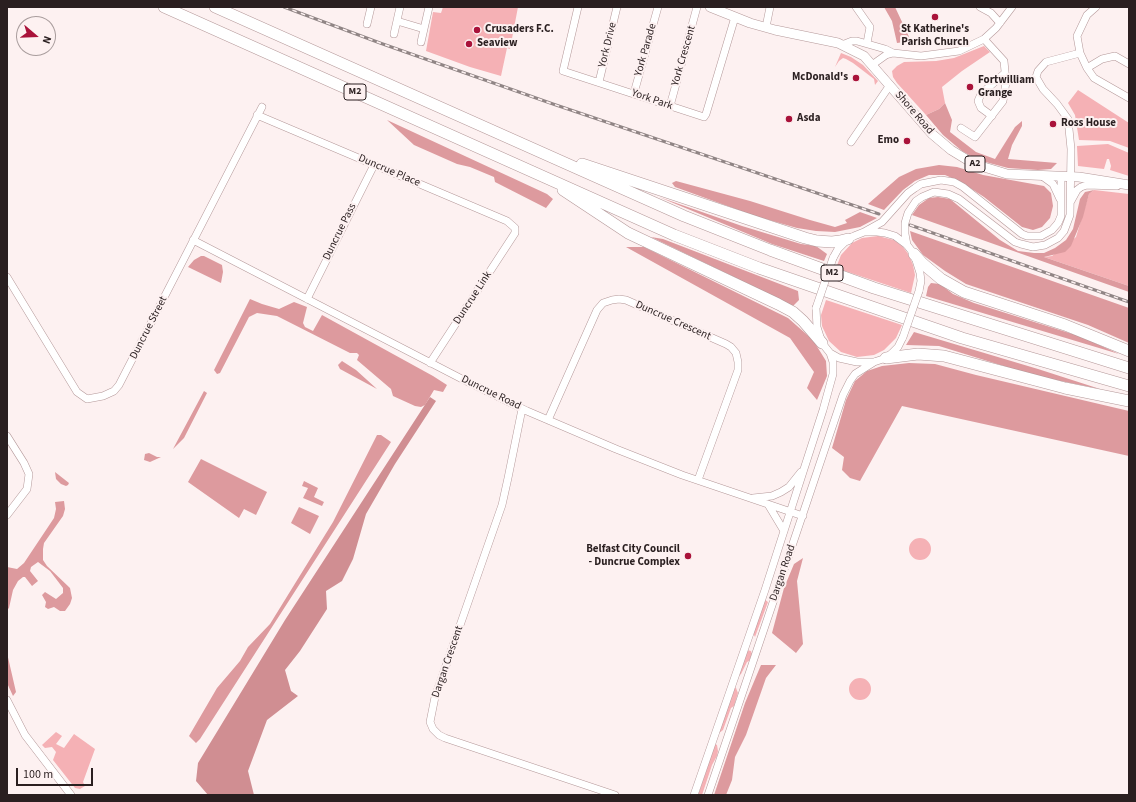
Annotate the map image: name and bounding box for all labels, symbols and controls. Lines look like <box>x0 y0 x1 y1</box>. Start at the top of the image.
marker: St Katherine's Parish Church <box>930 12 940 22</box>
north arrow <box>16 16 56 56</box>
street label: York Drive <box>596 21 620 69</box>
street label: York Parade <box>632 22 660 78</box>
place label: Crusaders F.C. <box>485 23 554 37</box>
place label: St Katherine's Parish Church <box>901 23 969 49</box>
street label: York Crescent <box>669 24 699 88</box>
marker: Crusaders F.C. <box>472 25 482 35</box>
text: N <box>39 34 55 46</box>
place label: Seaview <box>477 37 517 51</box>
marker: Seaview <box>464 39 474 49</box>
place label: McDonald's <box>792 71 848 85</box>
marker: McDonald's <box>851 73 861 83</box>
place label: Fortwilliam Grange <box>978 74 1034 100</box>
marker: Fortwilliam Grange <box>965 82 975 92</box>
road number: M2 <box>344 84 366 100</box>
street label: York Park <box>630 87 674 113</box>
street label: Shore Road <box>892 89 936 137</box>
place label: Asda <box>797 112 820 126</box>
marker: Asda <box>784 114 794 124</box>
place label: Ross House <box>1061 117 1116 131</box>
marker: Ross House <box>1048 119 1058 129</box>
place label: Emo <box>877 134 899 148</box>
marker: Emo <box>902 136 912 146</box>
street label: Duncrue Place <box>356 152 422 190</box>
road number: A2 <box>965 156 985 172</box>
street label: Duncrue Pass <box>321 201 359 263</box>
road number: M2 <box>821 265 843 281</box>
street label: Duncrue Link <box>451 269 495 327</box>
street label: Duncrue Street <box>128 294 170 362</box>
street label: Duncrue Crescent <box>633 298 713 344</box>
street label: Duncrue Road <box>459 373 523 413</box>
place label: Belfast City Council - Duncrue Complex <box>586 543 680 569</box>
street label: Dargan Road <box>767 543 799 603</box>
marker: Belfast City Council - Duncrue Complex <box>683 551 693 561</box>
street label: Dargan Crescent <box>430 624 466 700</box>
scale bar <box>18 760 95 786</box>
text: 100 m <box>23 766 53 783</box>

